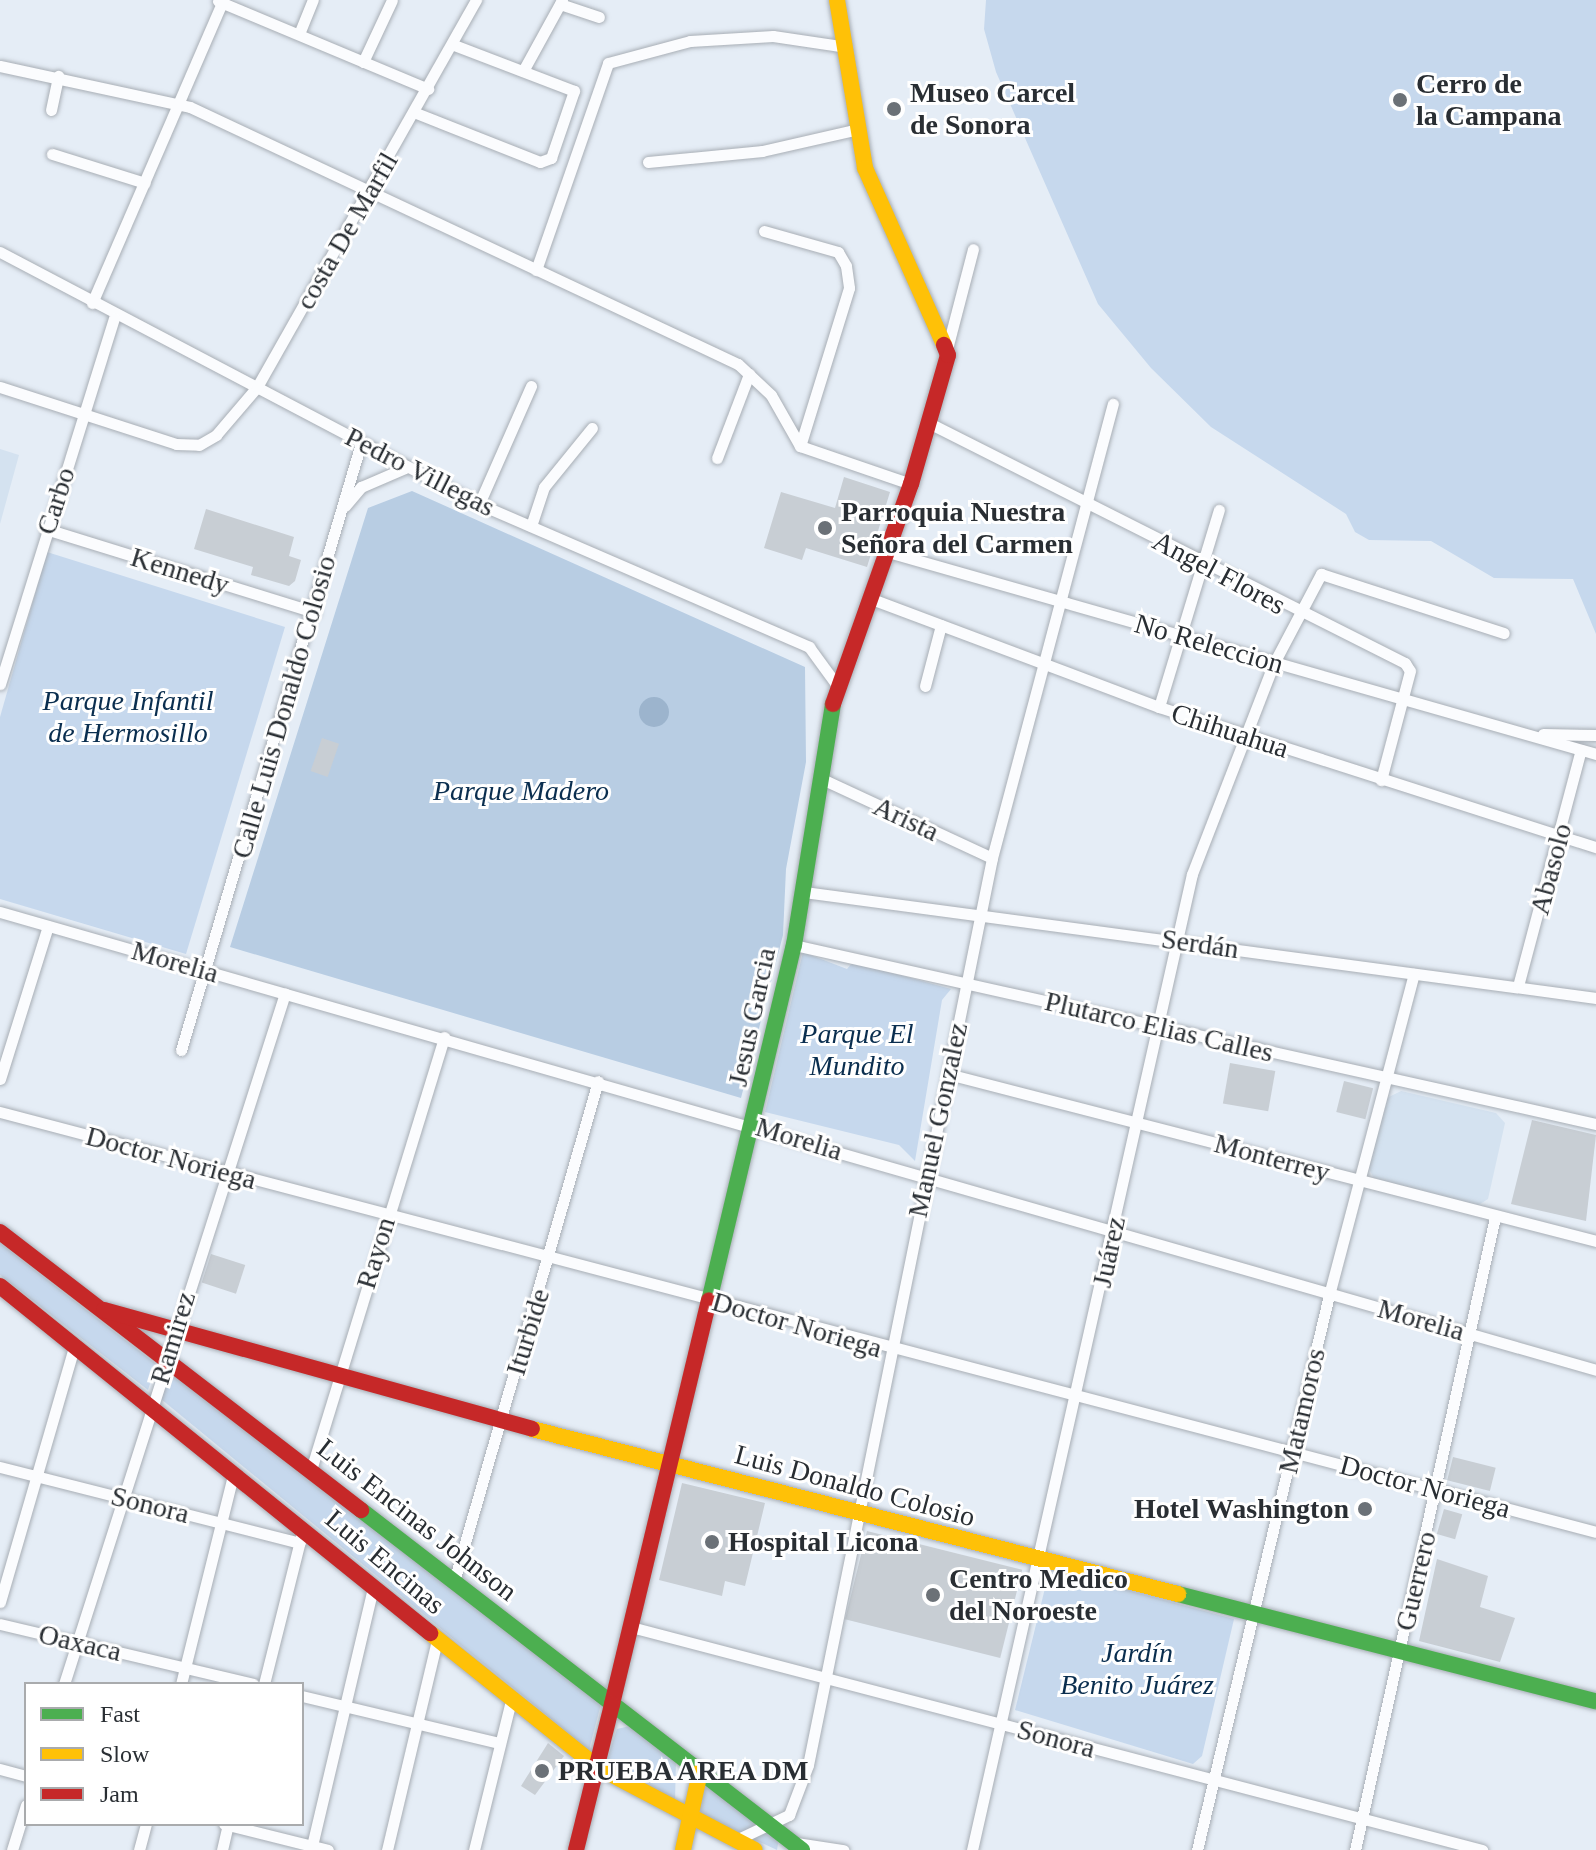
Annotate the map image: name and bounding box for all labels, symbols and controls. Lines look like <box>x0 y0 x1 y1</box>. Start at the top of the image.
place label: Cerro de la Campana <box>1416 67 1561 133</box>
place label: Museo Carcel de Sonora <box>910 76 1075 142</box>
marker: Cerro de la Campana <box>1391 91 1409 109</box>
marker: Museo Carcel de Sonora <box>885 100 903 118</box>
street label: costa De Marfil <box>289 147 405 315</box>
street label: Pedro Villegas <box>339 420 501 524</box>
street label: Carbo <box>29 463 83 539</box>
place label: Parroquia Nuestra Señora del Carmen <box>841 495 1073 561</box>
marker: Parroquia Nuestra Señora del Carmen <box>816 519 834 537</box>
street label: Angel Flores <box>1147 524 1291 622</box>
street label: Kennedy <box>127 540 233 602</box>
street label: Calle Luis Donaldo Colosio <box>225 552 343 862</box>
street label: No Releccion <box>1131 607 1287 681</box>
park label: Parque Infantil de Hermosillo <box>43 684 213 750</box>
street label: Chihuahua <box>1167 696 1293 766</box>
park label: Parque Madero <box>433 774 609 808</box>
street label: Arista <box>868 789 944 849</box>
street label: Abasolo <box>1523 820 1579 918</box>
street label: Serdán <box>1159 922 1241 966</box>
street label: Morelia <box>128 934 222 990</box>
street label: Jesus Garcia <box>721 945 783 1089</box>
street label: Plutarco Elias Calles <box>1042 984 1276 1070</box>
park label: Parque El Mundito <box>800 1017 914 1083</box>
street label: Manuel Gonzalez <box>901 1020 975 1220</box>
street label: Morelia <box>752 1110 846 1168</box>
street label: Doctor Noriega <box>82 1119 260 1197</box>
street label: Monterrey <box>1211 1126 1333 1190</box>
street label: Rayon <box>349 1213 403 1293</box>
street label: Juárez <box>1085 1214 1133 1290</box>
street label: Iturbide <box>499 1285 557 1379</box>
street label: Doctor Noriega <box>708 1285 886 1365</box>
street label: Ramirez <box>143 1288 203 1388</box>
street label: Morelia <box>1374 1292 1468 1348</box>
street label: Matamoros <box>1271 1345 1333 1477</box>
street label: Luis Encinas Johnson <box>310 1432 524 1608</box>
street label: Luis Donaldo Colosio <box>731 1438 979 1534</box>
street label: Doctor Noriega <box>1336 1448 1514 1526</box>
street label: Sonora <box>107 1479 193 1531</box>
place label: Hotel Washington <box>1134 1492 1349 1526</box>
marker: Hotel Washington <box>1356 1500 1374 1518</box>
street label: Luis Encinas <box>319 1502 451 1622</box>
place label: Hospital Licona <box>728 1525 919 1559</box>
street label: Guerrero <box>1388 1528 1444 1634</box>
marker: Hospital Licona <box>703 1533 721 1551</box>
place label: Centro Medico del Noroeste <box>949 1562 1128 1628</box>
marker: Centro Medico del Noroeste <box>924 1586 942 1604</box>
street label: Oaxaca <box>35 1617 125 1669</box>
park label: Jardín Benito Juárez <box>1060 1636 1214 1702</box>
legend <box>24 1682 304 1826</box>
text: Fast <box>100 1701 140 1727</box>
street label: Sonora <box>1013 1713 1099 1765</box>
text: Slow <box>100 1741 149 1767</box>
place label: PRUEBA AREA DM <box>558 1754 813 1788</box>
marker: PRUEBA AREA DM <box>533 1762 551 1780</box>
text: Jam <box>100 1781 139 1807</box>

